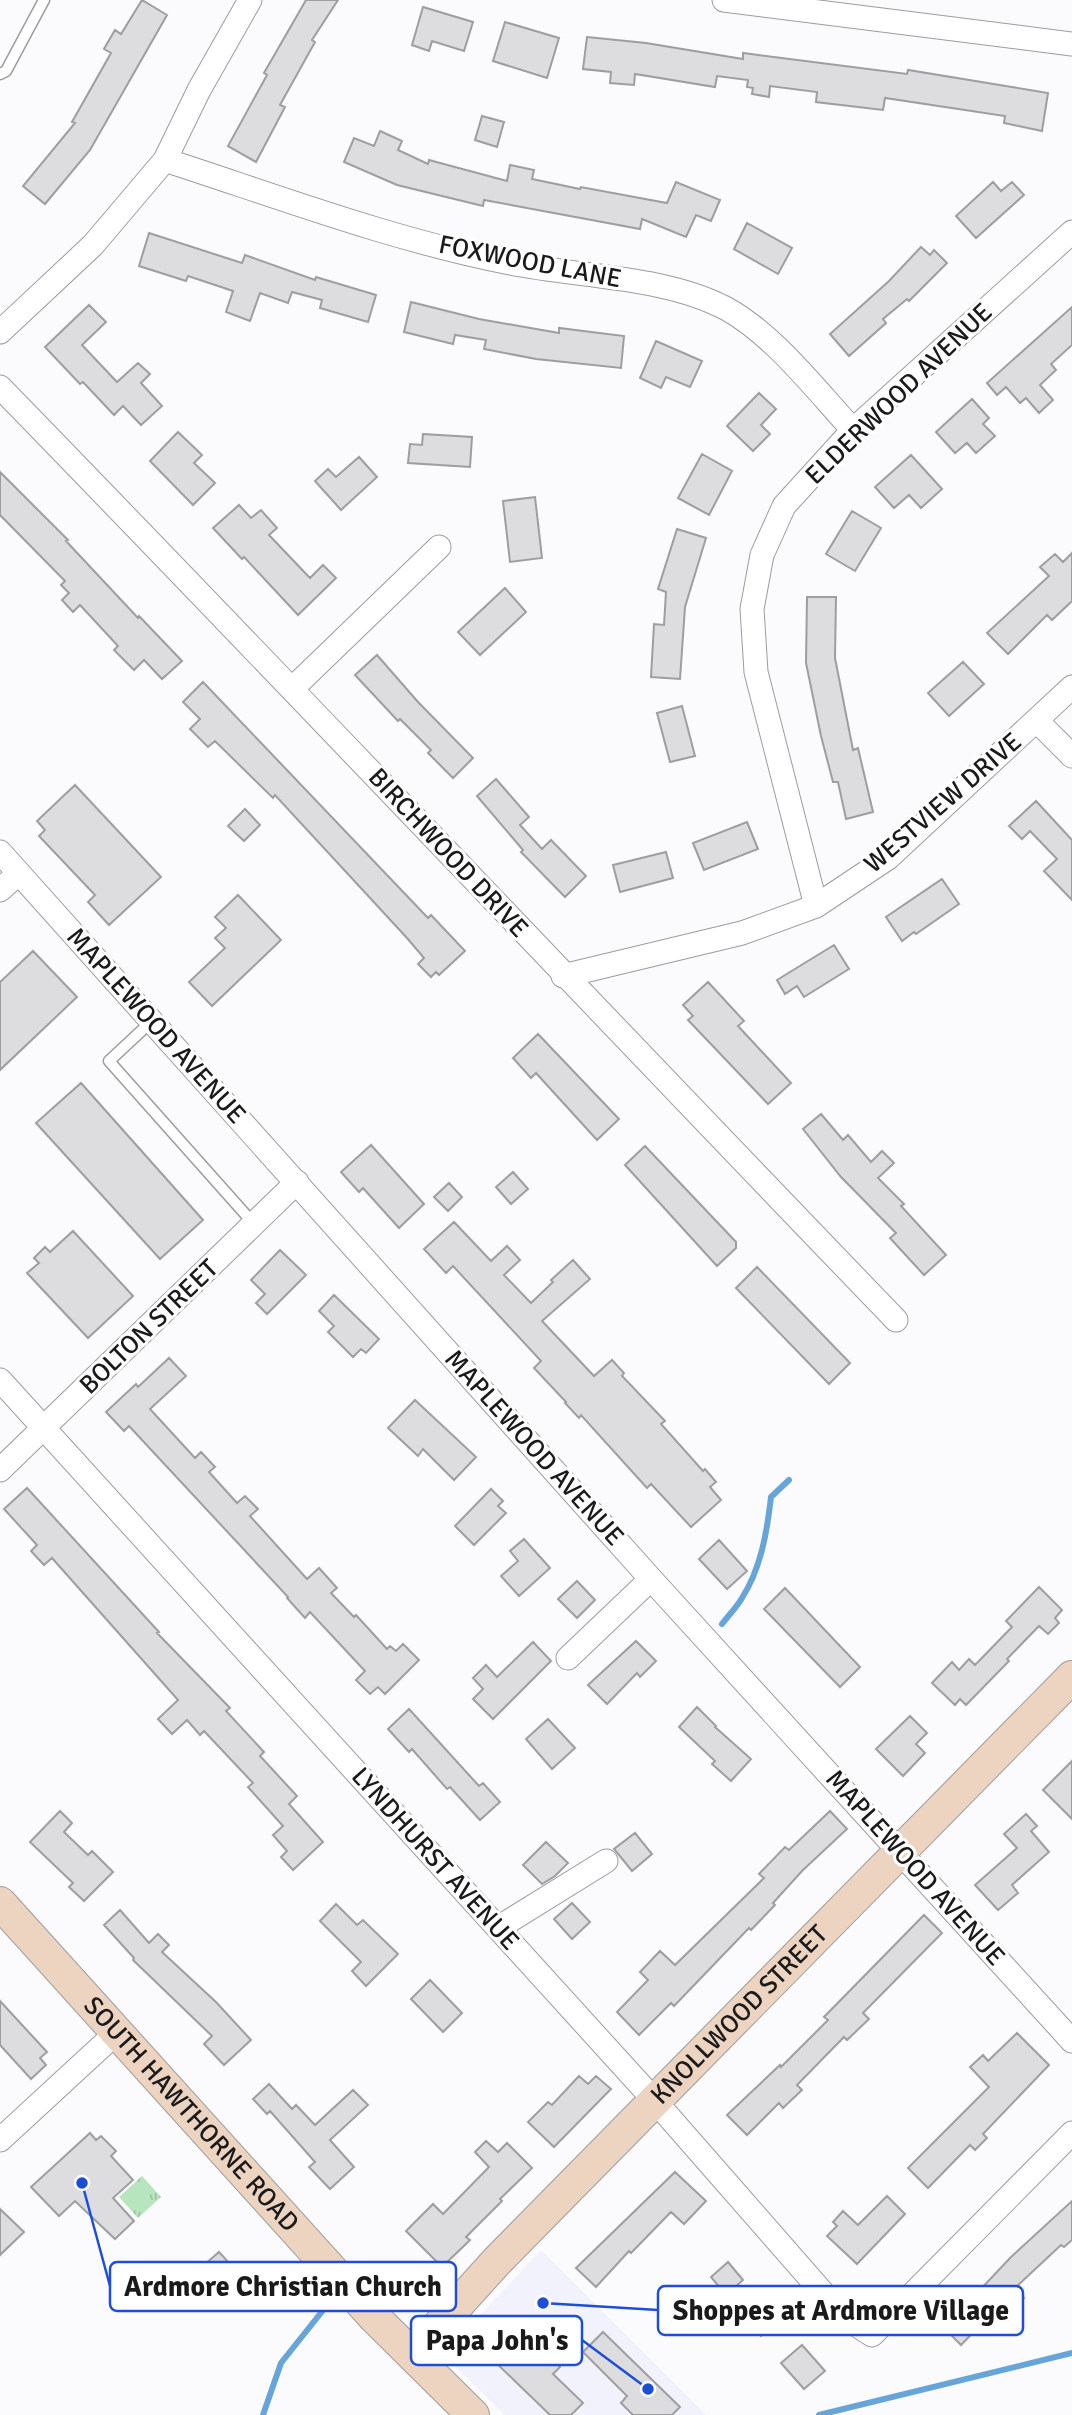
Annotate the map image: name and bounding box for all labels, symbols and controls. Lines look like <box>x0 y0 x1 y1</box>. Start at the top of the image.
street label: FOXWOOD LANE <box>436 229 624 295</box>
street label: ELDERWOOD AVENUE <box>799 296 999 492</box>
street label: WESTVIEW DRIVE <box>858 726 1028 880</box>
street label: BIRCHWOOD DRIVE <box>361 762 535 944</box>
street label: MAPLEWOOD AVENUE <box>60 922 252 1130</box>
street label: BOLTON STREET <box>73 1253 225 1401</box>
street label: MAPLEWOOD AVENUE <box>438 1344 630 1552</box>
street label: LYNDHURST AVENUE <box>344 1761 526 1957</box>
street label: MAPLEWOOD AVENUE <box>819 1764 1011 1972</box>
street label: KNOLLWOOD STREET <box>644 1918 835 2111</box>
street label: SOUTH HAWTHORNE ROAD <box>77 1990 305 2239</box>
callout: Ardmore Christian Church <box>110 2262 456 2311</box>
text: Ardmore Christian Church <box>124 2270 442 2304</box>
callout: Shoppes at Ardmore Village <box>658 2286 1023 2335</box>
text: Shoppes at Ardmore Village <box>673 2294 1009 2328</box>
callout: Papa John's <box>411 2316 582 2365</box>
text: Papa John's <box>425 2324 569 2358</box>

